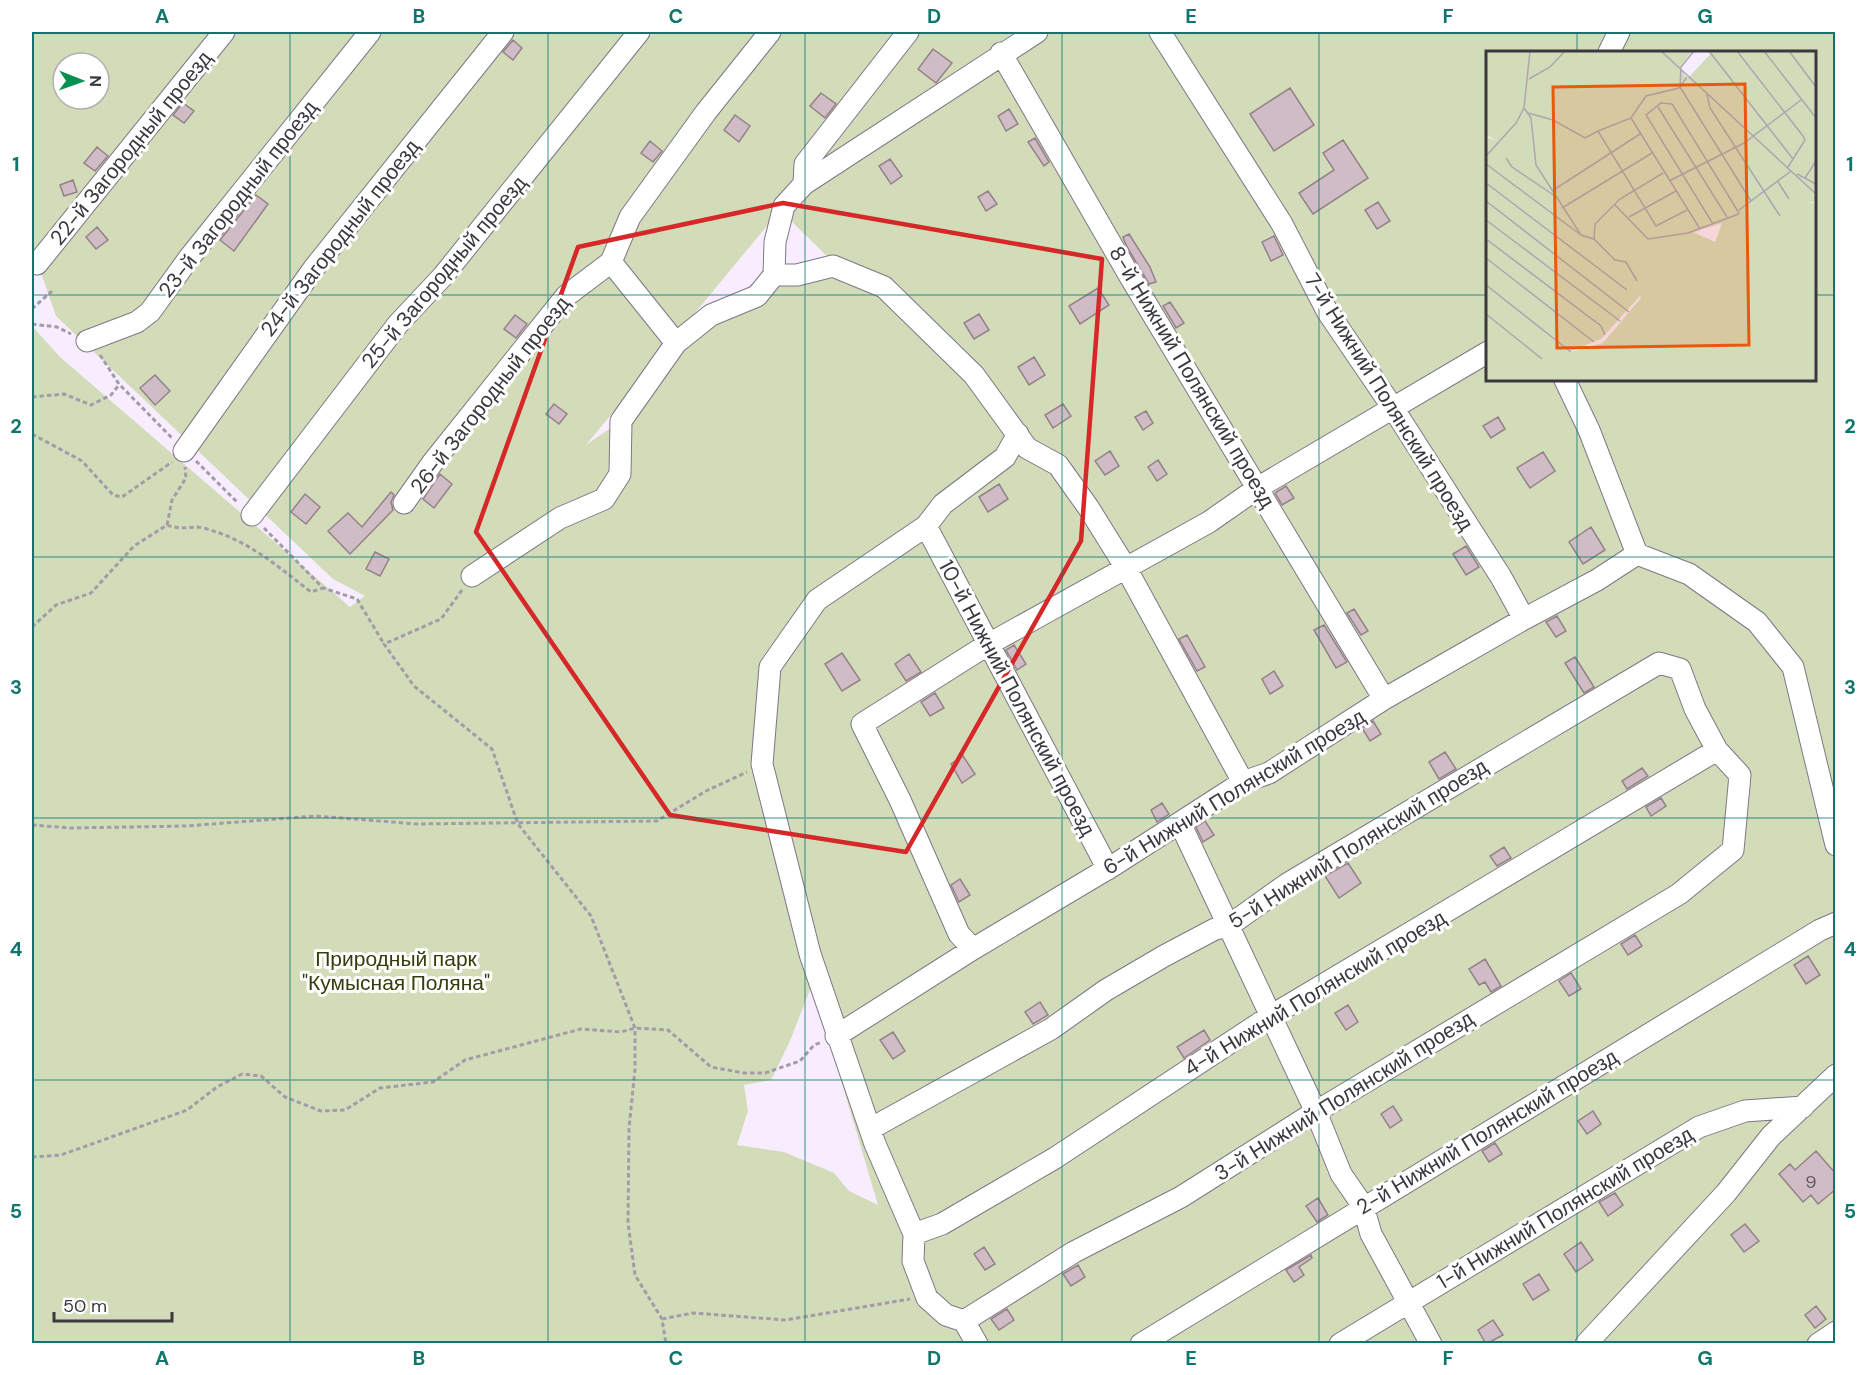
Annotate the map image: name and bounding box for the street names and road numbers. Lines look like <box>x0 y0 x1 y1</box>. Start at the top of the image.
street label: 22-й Загородный проезд <box>44 45 218 251</box>
street label: 23-й Загородный проезд <box>152 95 324 303</box>
street label: 24-й Загородный проезд <box>254 134 426 342</box>
street label: 25-й Загородный проезд <box>355 170 533 374</box>
street label: 8-й Нижний Полянский проезд <box>1103 241 1281 513</box>
street label: 7-й Нижний Полянский проезд <box>1298 268 1480 536</box>
street label: 26-й Загородный проезд <box>404 290 576 500</box>
street label: 10-й Нижний Полянский проезд <box>932 555 1102 841</box>
street label: 6-й Нижний Полянский проезд <box>1098 702 1370 882</box>
street label: 5-й Нижний Полянский проезд <box>1223 752 1493 936</box>
street label: 4-й Нижний Полянский проезд <box>1179 904 1451 1082</box>
street label: 3-й Нижний Полянский проезд <box>1209 1005 1479 1187</box>
street label: 2-й Нижний Полянский проезд <box>1351 1043 1623 1221</box>
street label: 1-й Нижний Полянский проезд <box>1432 1120 1698 1296</box>

